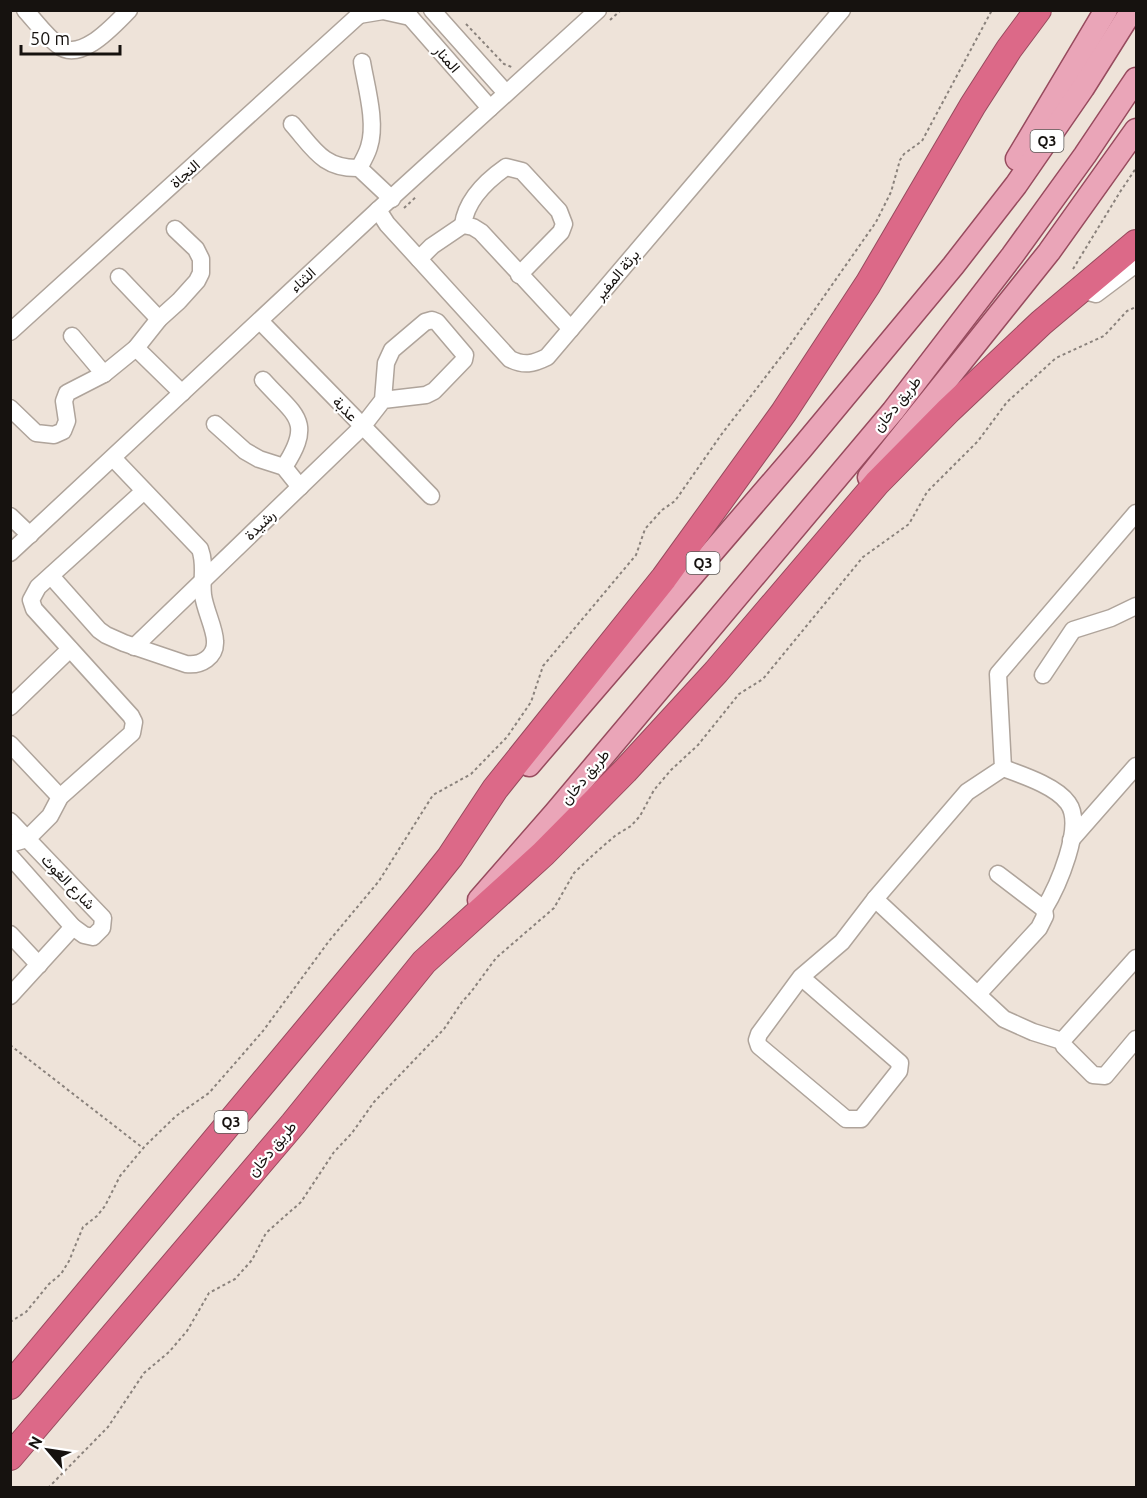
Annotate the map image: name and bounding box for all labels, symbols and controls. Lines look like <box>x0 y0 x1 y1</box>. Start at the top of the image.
scale bar <box>21 18 120 56</box>
text: 50 m <box>30 28 70 48</box>
street label: المنار <box>430 41 464 76</box>
road number: Q3 <box>1030 130 1064 152</box>
street label: النجاة <box>166 156 204 192</box>
street label: برثة المفير <box>590 246 643 305</box>
street label: الثناء <box>286 264 319 296</box>
street label: طريق دخان <box>869 372 926 436</box>
street label: عذبة <box>329 393 361 425</box>
street label: رشيدة <box>241 506 279 544</box>
road number: Q3 <box>686 552 720 574</box>
street label: طريق دخان <box>557 746 614 809</box>
street label: شارع الغوث <box>36 851 99 915</box>
road number: Q3 <box>214 1111 248 1133</box>
street label: طريق دخان <box>244 1118 301 1181</box>
north arrow <box>18 1420 78 1480</box>
text: N <box>24 1433 46 1452</box>

